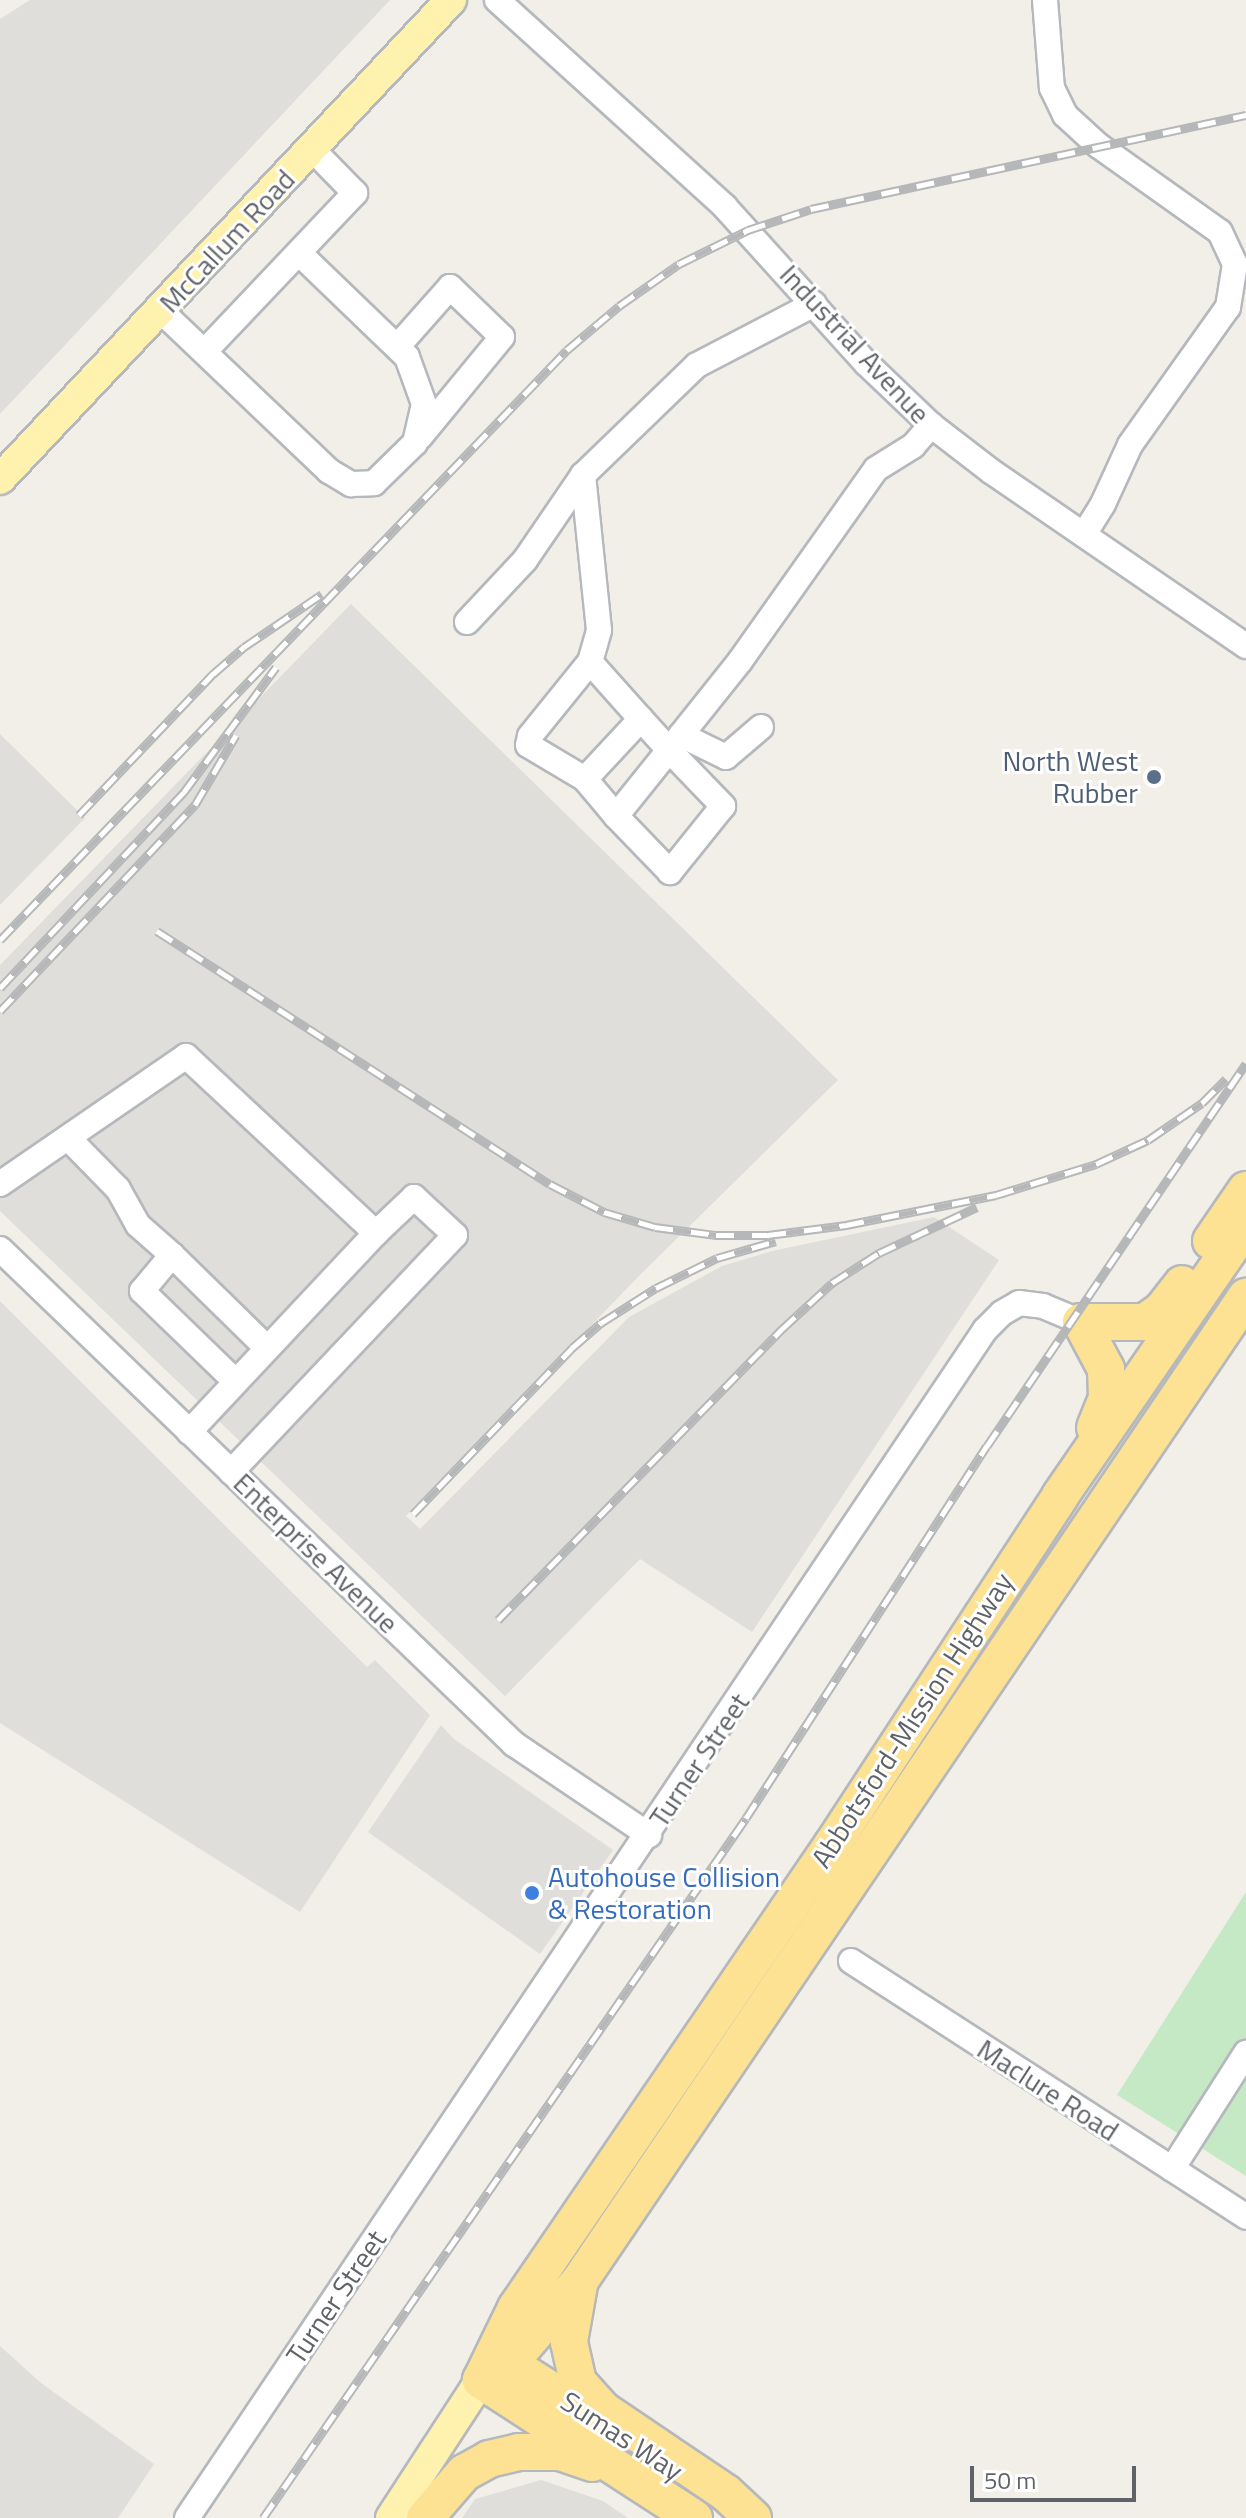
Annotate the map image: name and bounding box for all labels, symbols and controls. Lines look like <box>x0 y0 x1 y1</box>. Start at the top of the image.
street label: McCallum Road <box>152 163 302 319</box>
street label: Industrial Avenue <box>773 258 937 430</box>
place label: North West Rubber <box>1002 744 1138 810</box>
marker: North West Rubber <box>1145 768 1163 786</box>
street label: Enterprise Avenue <box>227 1466 405 1640</box>
street label: Abbotsford-Mission Highway <box>804 1566 1020 1874</box>
street label: Turner Street <box>642 1687 756 1833</box>
place label: Autohouse Collision & Restoration <box>548 1860 780 1926</box>
marker: Autohouse Collision & Restoration <box>523 1884 541 1902</box>
street label: Maclure Road <box>971 2032 1125 2148</box>
street label: Turner Street <box>279 2224 393 2370</box>
street label: Sumas Way <box>555 2384 689 2488</box>
scale bar <box>974 2450 1140 2500</box>
text: 50 m <box>984 2462 1036 2498</box>

